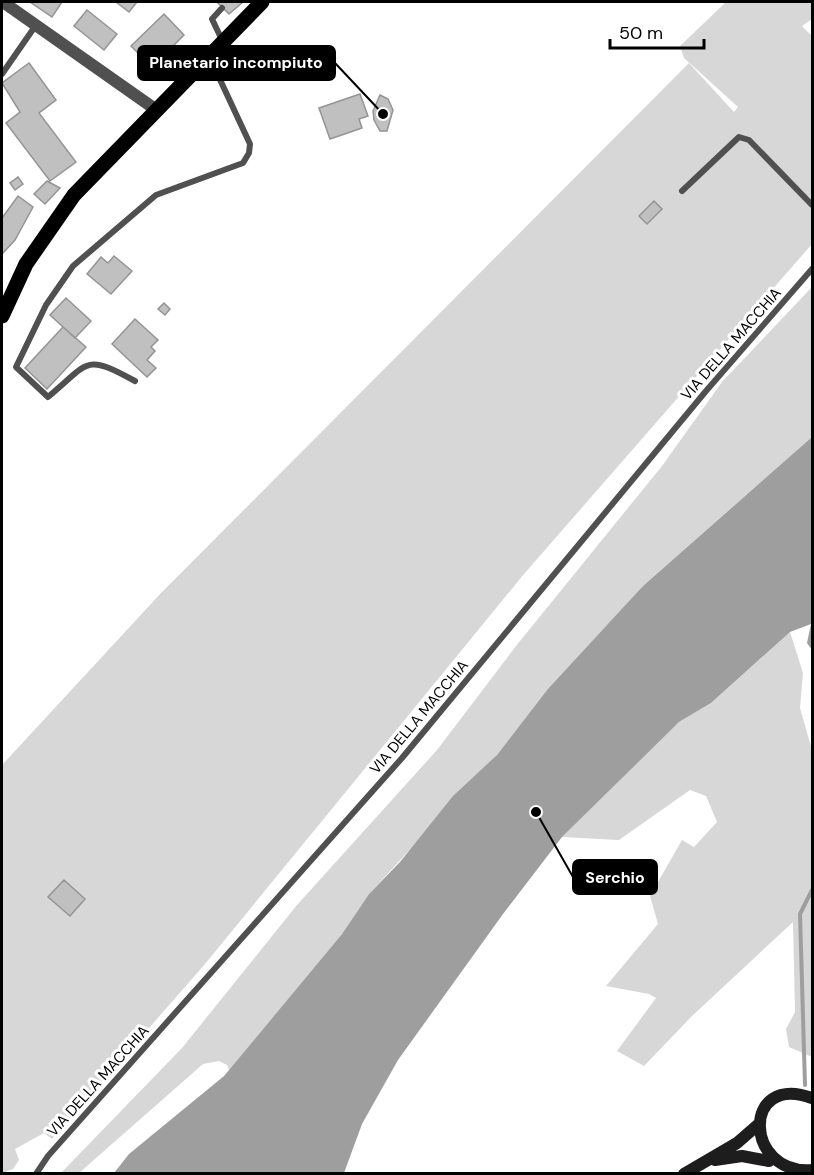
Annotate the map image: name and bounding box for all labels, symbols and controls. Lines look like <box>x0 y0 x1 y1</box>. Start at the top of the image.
scale bar <box>610 12 704 50</box>
text: 50 m <box>619 21 663 45</box>
callout: Planetario incompiuto <box>138 46 335 80</box>
text: Planetario incompiuto <box>149 52 323 73</box>
street label: VIA DELLA MACCHIA <box>676 283 786 405</box>
street label: VIA DELLA MACCHIA <box>365 656 473 778</box>
callout: Serchio <box>573 860 657 894</box>
text: Serchio <box>585 867 645 888</box>
street label: VIA DELLA MACCHIA <box>43 1021 153 1141</box>

